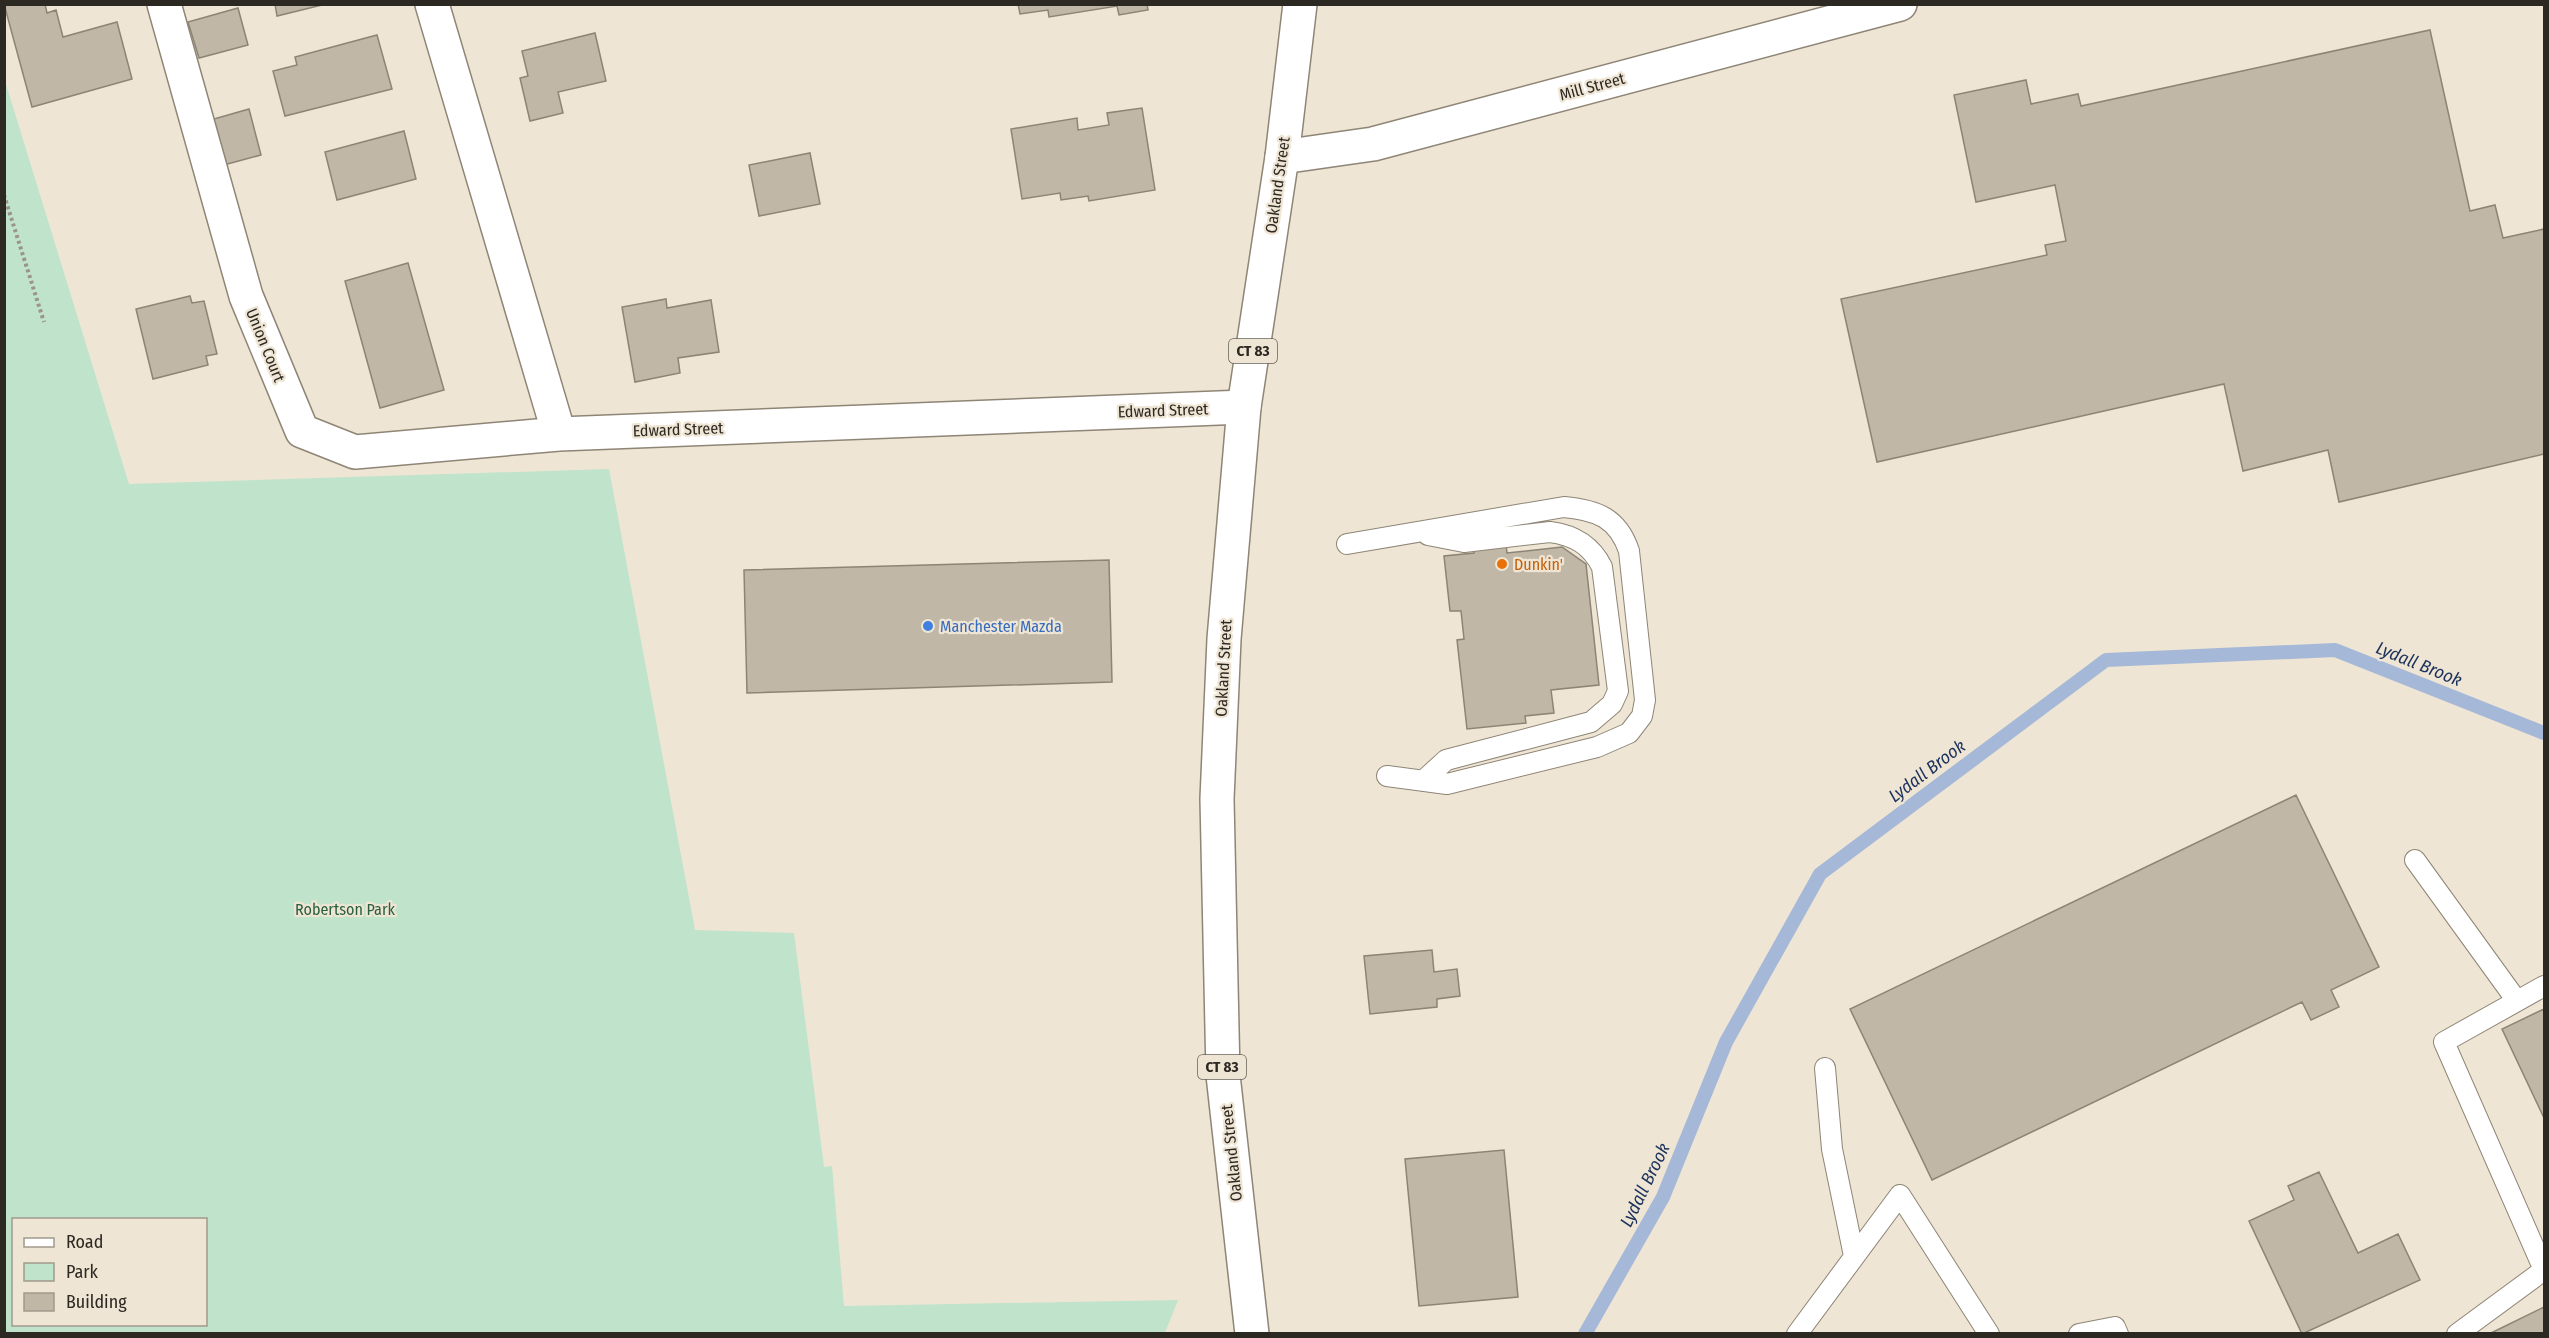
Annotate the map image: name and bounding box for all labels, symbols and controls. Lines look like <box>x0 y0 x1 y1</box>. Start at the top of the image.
street label: Mill Street <box>1557 68 1628 104</box>
street label: Oakland Street <box>1261 135 1294 235</box>
street label: Union Court <box>242 306 289 386</box>
road number: CT 83 <box>1229 339 1277 363</box>
street label: Edward Street <box>1117 399 1209 422</box>
street label: Edward Street <box>632 418 724 441</box>
place label: Dunkin' <box>1514 555 1563 574</box>
marker: Dunkin' <box>1495 557 1509 571</box>
place label: Manchester Mazda <box>940 617 1062 636</box>
street label: Oakland Street <box>1211 618 1236 717</box>
marker: Manchester Mazda <box>921 619 935 633</box>
water label: Lydall Brook <box>2373 637 2465 691</box>
water label: Lydall Brook <box>1884 735 1970 807</box>
park label: Robertson Park <box>295 900 396 919</box>
road number: CT 83 <box>1198 1055 1246 1079</box>
street label: Oakland Street <box>1217 1103 1246 1202</box>
water label: Lydall Brook <box>1615 1139 1675 1231</box>
legend <box>12 1218 207 1326</box>
text: Road <box>66 1231 103 1253</box>
text: Park <box>66 1261 99 1283</box>
text: Building <box>66 1291 127 1313</box>

